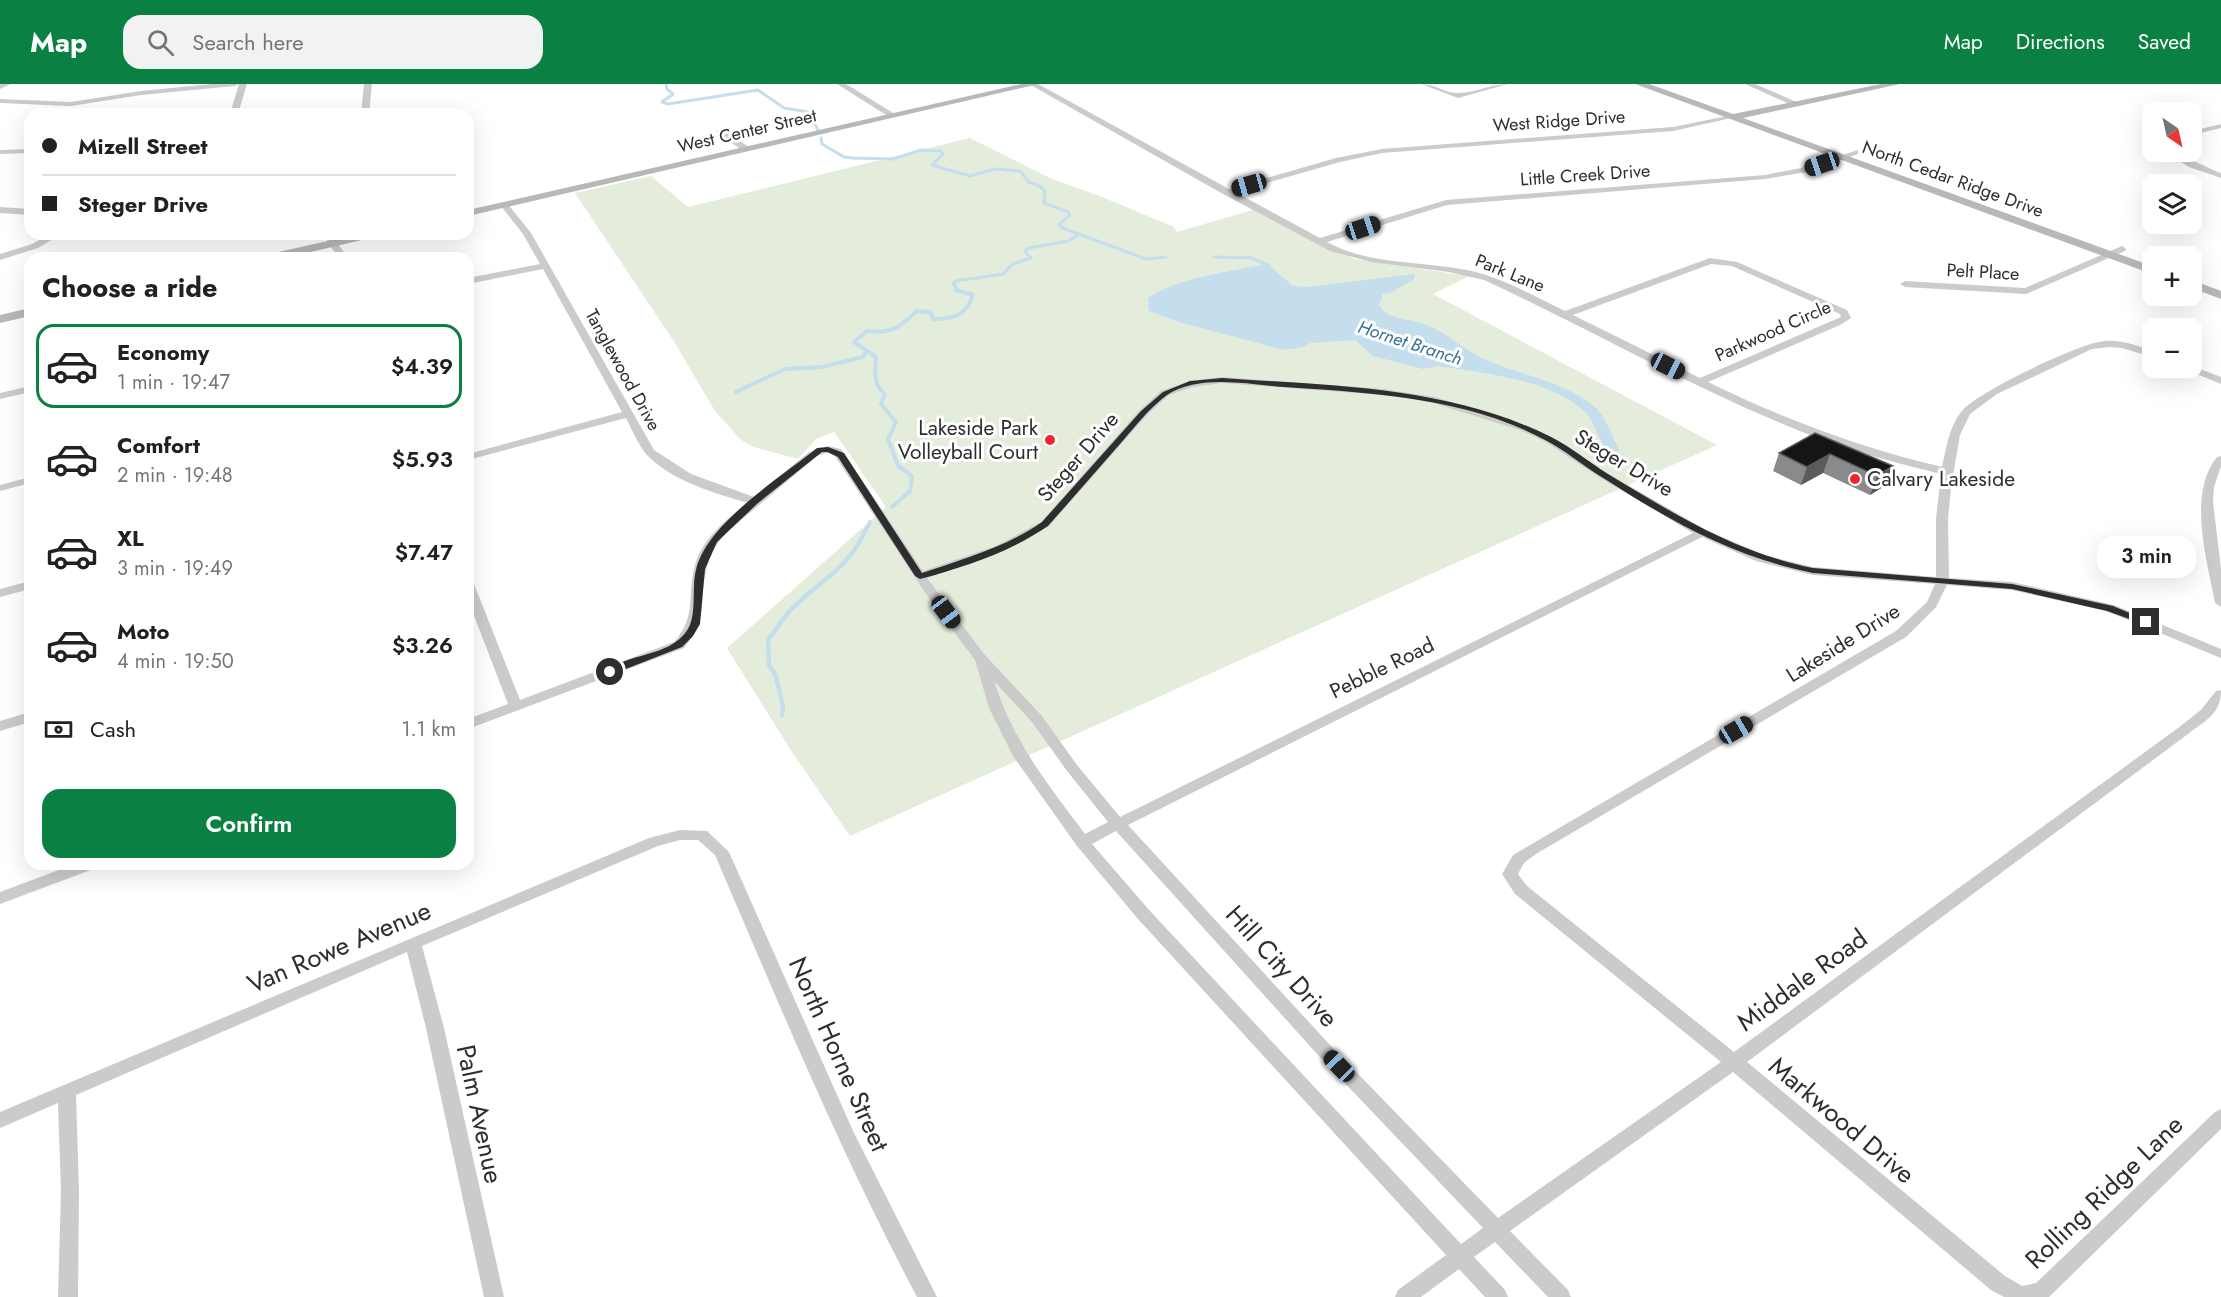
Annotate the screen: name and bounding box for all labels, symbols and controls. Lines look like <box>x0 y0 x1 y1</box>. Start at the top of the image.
search box <box>123 15 543 69</box>
text: Map <box>30 22 87 63</box>
icon: search <box>144 26 177 59</box>
text: Search here <box>192 26 304 58</box>
text: Map <box>1944 27 1983 57</box>
text: Directions <box>2016 27 2105 57</box>
text: Saved <box>2138 27 2191 57</box>
street label: West Center Street <box>675 102 820 160</box>
north arrow <box>2142 102 2202 162</box>
map controls <box>2142 102 2202 378</box>
street label: West Ridge Drive <box>1492 103 1626 139</box>
text: Mizell Street <box>78 130 208 162</box>
street label: North Cedar Ridge Drive <box>1859 134 2047 224</box>
car <box>1802 150 1842 178</box>
street label: Little Creek Drive <box>1519 157 1651 193</box>
car <box>1229 171 1269 199</box>
button: layers <box>2142 174 2202 234</box>
text: Steger Drive <box>78 188 208 220</box>
car <box>1343 214 1383 242</box>
button: + <box>2142 246 2202 306</box>
street label: Park Lane <box>1471 247 1549 299</box>
street label: Pelt Place <box>1946 257 2020 287</box>
text: Choose a ride <box>42 268 217 307</box>
street label: Parkwood Circle <box>1711 294 1835 368</box>
street label: Tanglewood Drive <box>579 304 667 436</box>
water label: Hornet Branch <box>1355 314 1465 372</box>
button: − <box>2142 318 2202 378</box>
text: Economy <box>117 336 209 368</box>
icon: car <box>45 339 99 393</box>
text: $4.39 <box>391 350 453 382</box>
car <box>1648 350 1688 382</box>
text: 1 min · 19:47 <box>117 368 230 397</box>
street label: Steger Drive <box>1030 405 1126 508</box>
place label: Lakeside Park Volleyball Court <box>898 413 1039 467</box>
street label: Steger Drive <box>1569 422 1679 504</box>
text: Comfort <box>117 429 200 461</box>
icon: car <box>45 432 99 486</box>
marker: Lakeside Park Volleyball Court <box>1043 433 1057 447</box>
text: $5.93 <box>392 443 453 475</box>
text: 2 min · 19:48 <box>117 461 233 490</box>
place label: Calvary Lakeside <box>1867 464 2015 494</box>
marker: Calvary Lakeside <box>1848 472 1862 486</box>
text: XL <box>117 522 144 554</box>
icon: car <box>45 525 99 579</box>
callout: 3 min <box>2096 535 2196 577</box>
text: $7.47 <box>395 536 453 568</box>
text: 3 min <box>2121 542 2172 571</box>
text: 3 min · 19:49 <box>117 554 233 583</box>
car <box>928 592 964 632</box>
street label: Lakeside Drive <box>1780 596 1906 690</box>
route end <box>2132 608 2159 635</box>
text: Moto <box>117 615 170 647</box>
icon: car <box>45 618 99 672</box>
text: $3.26 <box>392 629 453 661</box>
street label: Pebble Road <box>1325 630 1439 706</box>
text: 4 min · 19:50 <box>117 647 234 676</box>
route start <box>596 658 623 685</box>
icon: cash <box>42 713 75 746</box>
text: Cash <box>90 713 136 745</box>
car <box>1716 713 1756 747</box>
text: 1.1 km <box>402 715 456 744</box>
button: Confirm <box>42 789 456 858</box>
street label: Van Rowe Avenue <box>241 891 437 1003</box>
street label: Hill City Drive <box>1217 896 1347 1036</box>
street label: Middale Road <box>1729 920 1875 1040</box>
street label: North Horne Street <box>779 951 899 1158</box>
street label: Palm Avenue <box>447 1041 513 1187</box>
car <box>1320 1047 1358 1085</box>
street label: Markwood Drive <box>1761 1047 1923 1193</box>
street label: Rolling Ridge Lane <box>2016 1106 2192 1278</box>

